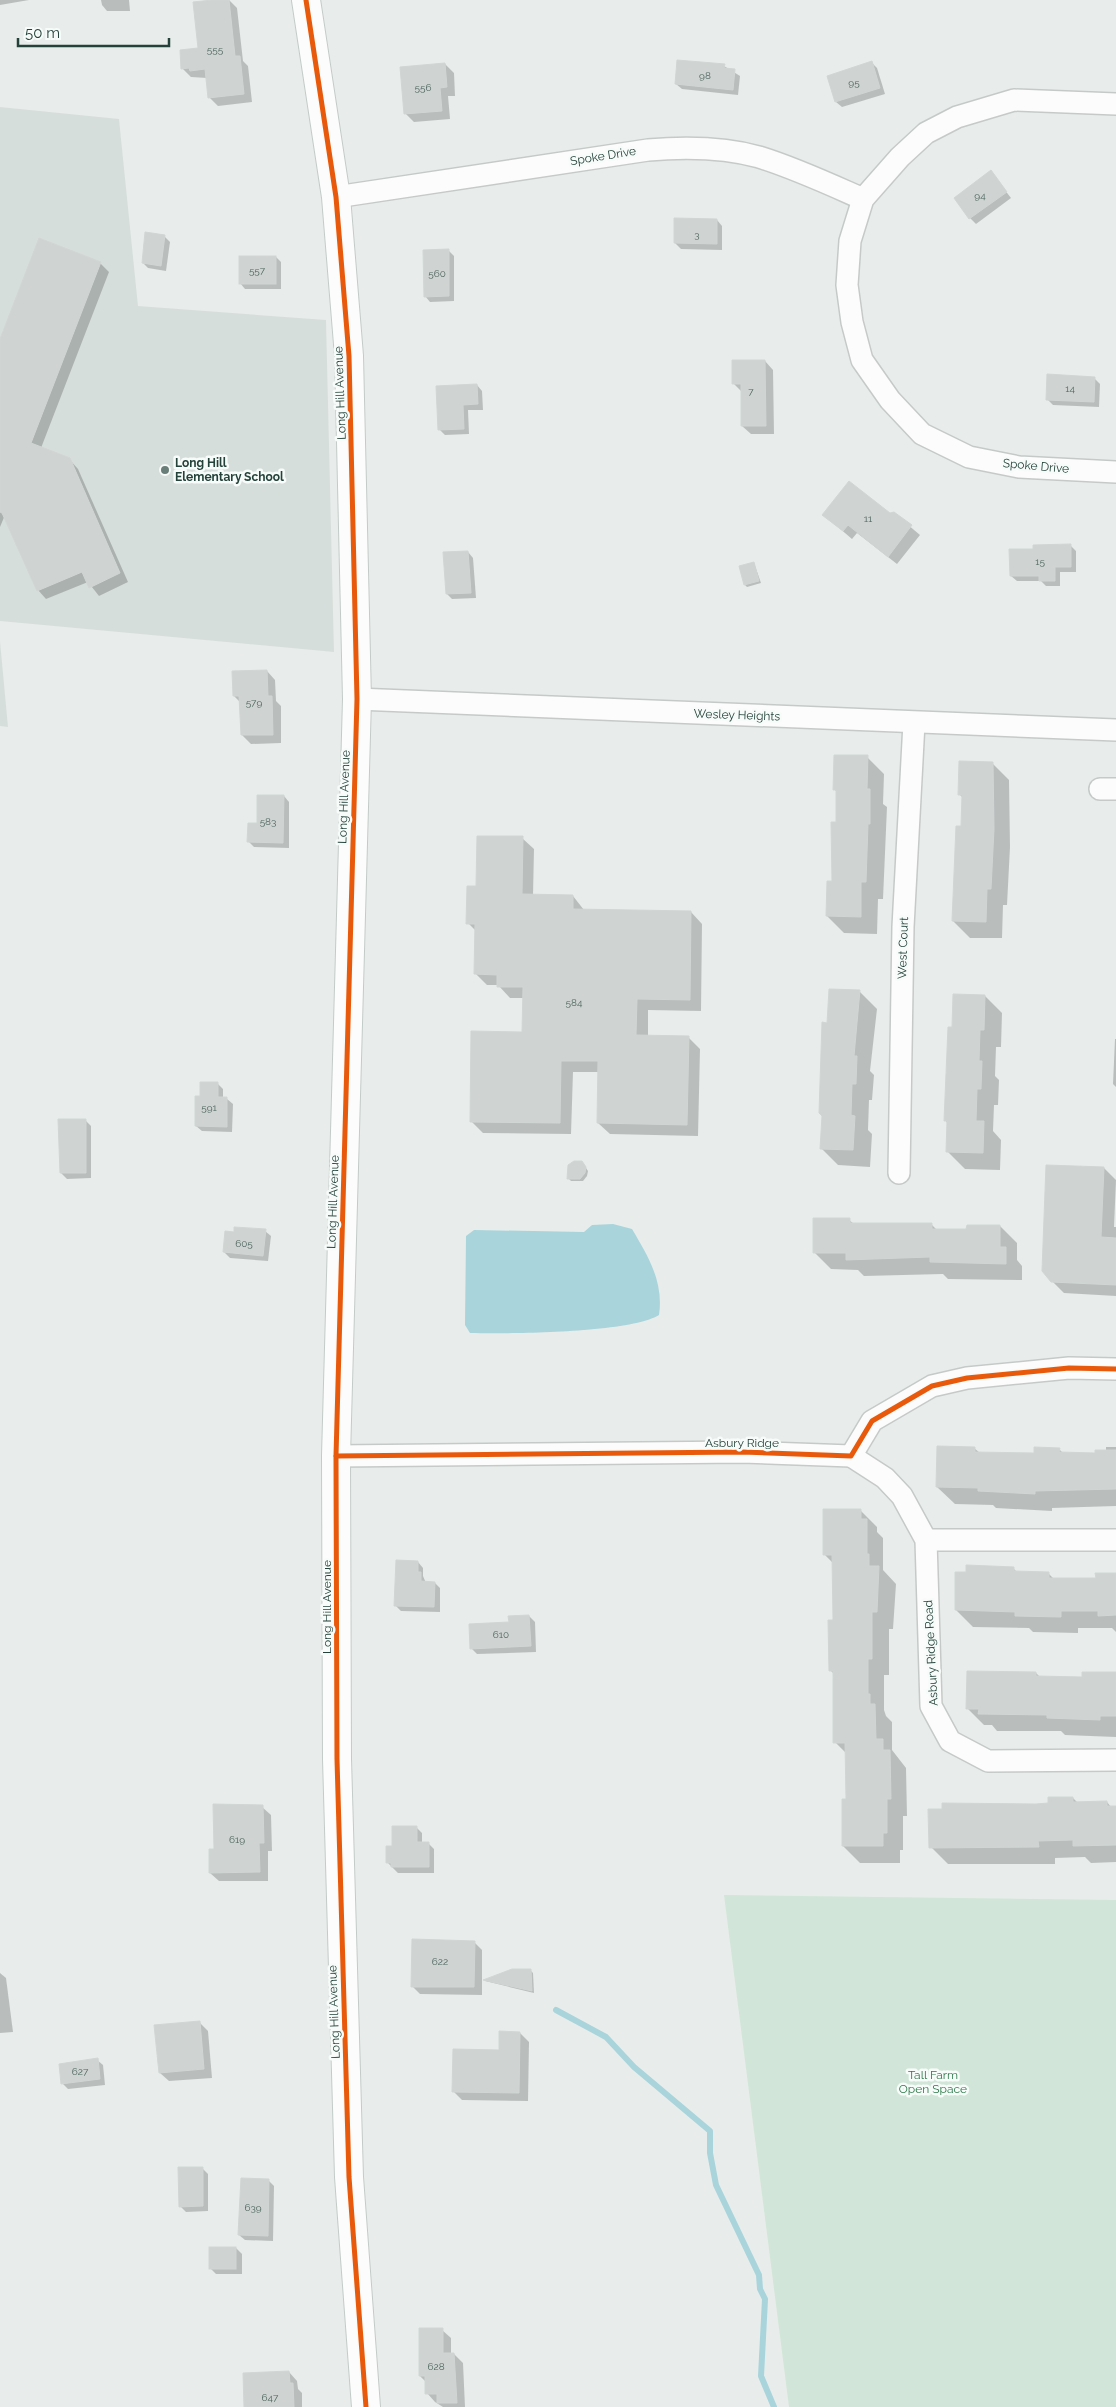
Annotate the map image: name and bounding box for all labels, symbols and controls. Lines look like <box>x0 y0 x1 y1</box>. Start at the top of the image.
scale bar <box>18 15 169 47</box>
text: 50 m <box>25 24 60 42</box>
house number: 555 <box>207 44 224 55</box>
house number: 98 <box>699 70 711 81</box>
house number: 95 <box>848 77 860 88</box>
house number: 556 <box>415 82 431 93</box>
street label: Spoke Drive <box>569 144 637 168</box>
house number: 94 <box>974 190 986 201</box>
house number: 3 <box>694 229 700 240</box>
house number: 557 <box>249 265 266 276</box>
house number: 560 <box>428 268 446 279</box>
street label: Long Hill Avenue <box>331 346 349 440</box>
house number: 14 <box>1065 383 1075 394</box>
house number: 7 <box>748 386 754 397</box>
place label: Long Hill Elementary School <box>175 456 284 484</box>
street label: Spoke Drive <box>1002 456 1070 476</box>
marker: Long Hill Elementary School <box>159 464 171 476</box>
house number: 11 <box>864 513 873 524</box>
house number: 15 <box>1035 556 1045 567</box>
house number: 579 <box>246 697 262 708</box>
street label: Wesley Heights <box>694 706 781 724</box>
street label: Long Hill Avenue <box>335 750 353 844</box>
house number: 583 <box>260 816 276 827</box>
street label: West Court <box>895 917 911 979</box>
house number: 584 <box>566 997 583 1008</box>
house number: 591 <box>201 1102 218 1113</box>
street label: Long Hill Avenue <box>324 1155 342 1249</box>
house number: 605 <box>235 1238 253 1249</box>
street label: Asbury Ridge <box>705 1436 779 1450</box>
street label: Long Hill Avenue <box>320 1560 334 1654</box>
street label: Asbury Ridge Road <box>921 1600 941 1706</box>
house number: 610 <box>493 1629 509 1640</box>
house number: 619 <box>229 1834 245 1845</box>
house number: 622 <box>432 1956 448 1967</box>
street label: Long Hill Avenue <box>325 1965 343 2059</box>
house number: 627 <box>72 2066 89 2077</box>
park label: Tall Farm Open Space <box>899 2068 967 2096</box>
house number: 639 <box>244 2202 262 2213</box>
house number: 628 <box>427 2361 445 2372</box>
house number: 647 <box>262 2392 279 2403</box>

